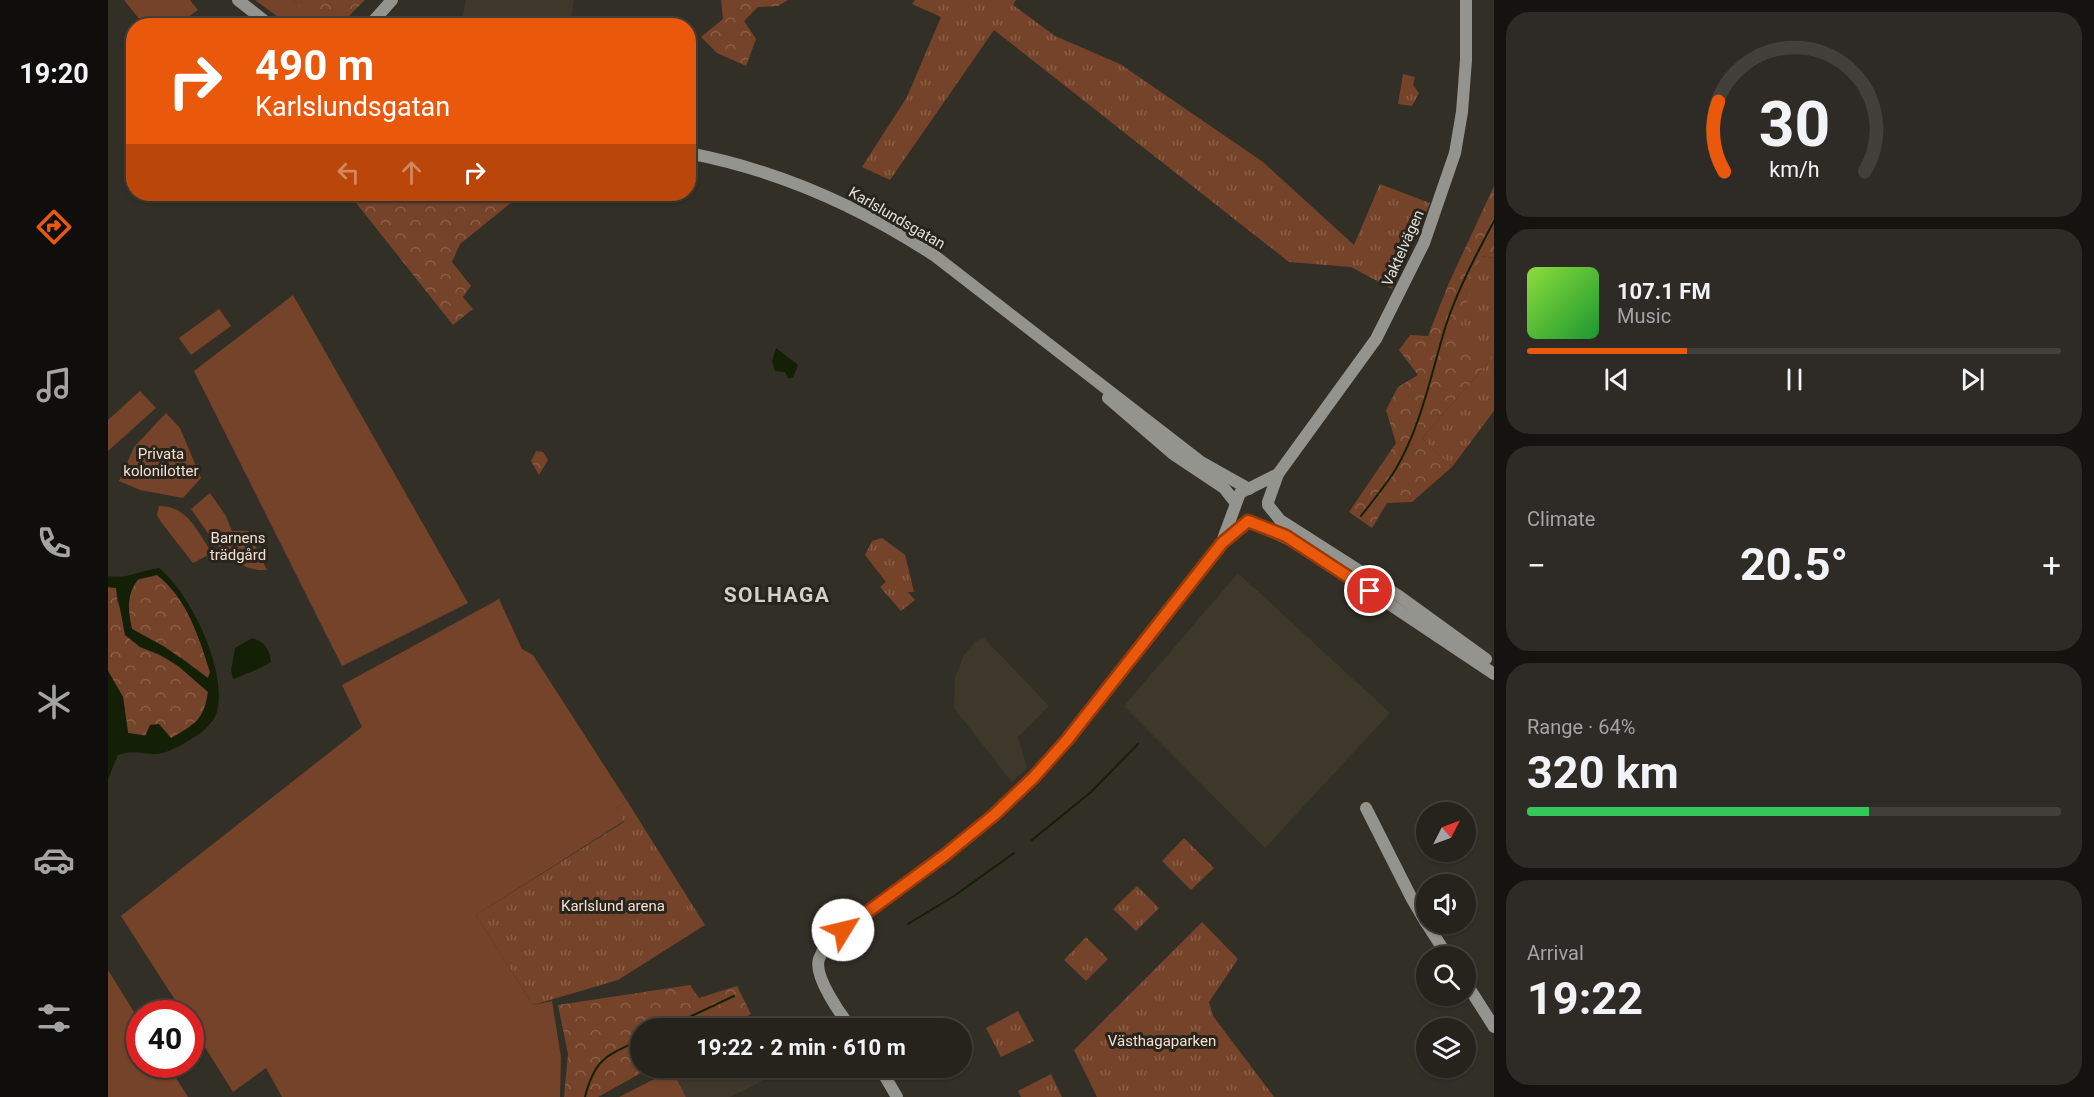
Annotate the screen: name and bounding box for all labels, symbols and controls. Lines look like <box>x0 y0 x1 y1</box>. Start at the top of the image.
text: 490 m <box>255 41 374 90</box>
icon: right <box>156 42 234 120</box>
text: 19:20 <box>19 58 89 90</box>
text: 30 <box>1758 88 1830 161</box>
text: Karlslundsgatan <box>255 91 450 123</box>
icon: left <box>332 156 365 189</box>
icon: ahead <box>395 156 428 189</box>
icon: right <box>458 156 491 189</box>
text: km/h <box>1769 157 1819 182</box>
street label: Karlslundsgatan <box>846 183 948 253</box>
icon: directions <box>33 206 75 248</box>
street label: Vaktelvägen <box>1378 207 1428 289</box>
text: 107.1 FM <box>1617 279 1711 304</box>
text: Music <box>1617 304 1671 328</box>
icon: previous <box>1600 363 1633 396</box>
icon: pause <box>1778 363 1811 396</box>
icon: next <box>1956 363 1989 396</box>
icon: music <box>33 364 75 406</box>
park label: Privata kolonilotter <box>123 445 199 480</box>
text: Climate <box>1527 507 1595 531</box>
icon: phone <box>33 522 75 564</box>
park label: Barnens trädgård <box>210 529 266 564</box>
text: 20.5° <box>1740 538 1848 591</box>
text: − <box>1527 546 1546 585</box>
text: + <box>2042 546 2061 585</box>
pin <box>1344 565 1395 616</box>
icon: arrive <box>1353 574 1386 607</box>
district label: SOLHAGA <box>724 583 830 607</box>
icon: climate <box>33 681 75 723</box>
text: Range · 64% <box>1527 715 1635 739</box>
text: 320 km <box>1527 746 1679 799</box>
north arrow <box>1416 802 1476 862</box>
map controls <box>1416 802 1476 1078</box>
icon: car <box>33 839 75 881</box>
button: sound <box>1416 874 1476 934</box>
park label: Karlslund arena <box>561 897 665 915</box>
position arrow <box>811 898 875 962</box>
text: Arrival <box>1527 941 1584 965</box>
button: search <box>1416 946 1476 1006</box>
text: 19:22 <box>1527 972 1643 1025</box>
icon: filters <box>33 997 75 1039</box>
speed limit sign: 40 <box>126 1000 204 1078</box>
button: layers <box>1416 1018 1476 1078</box>
park label: Västhagaparken <box>1108 1032 1216 1050</box>
text: 19:22 · 2 min · 610 m <box>696 1035 906 1060</box>

